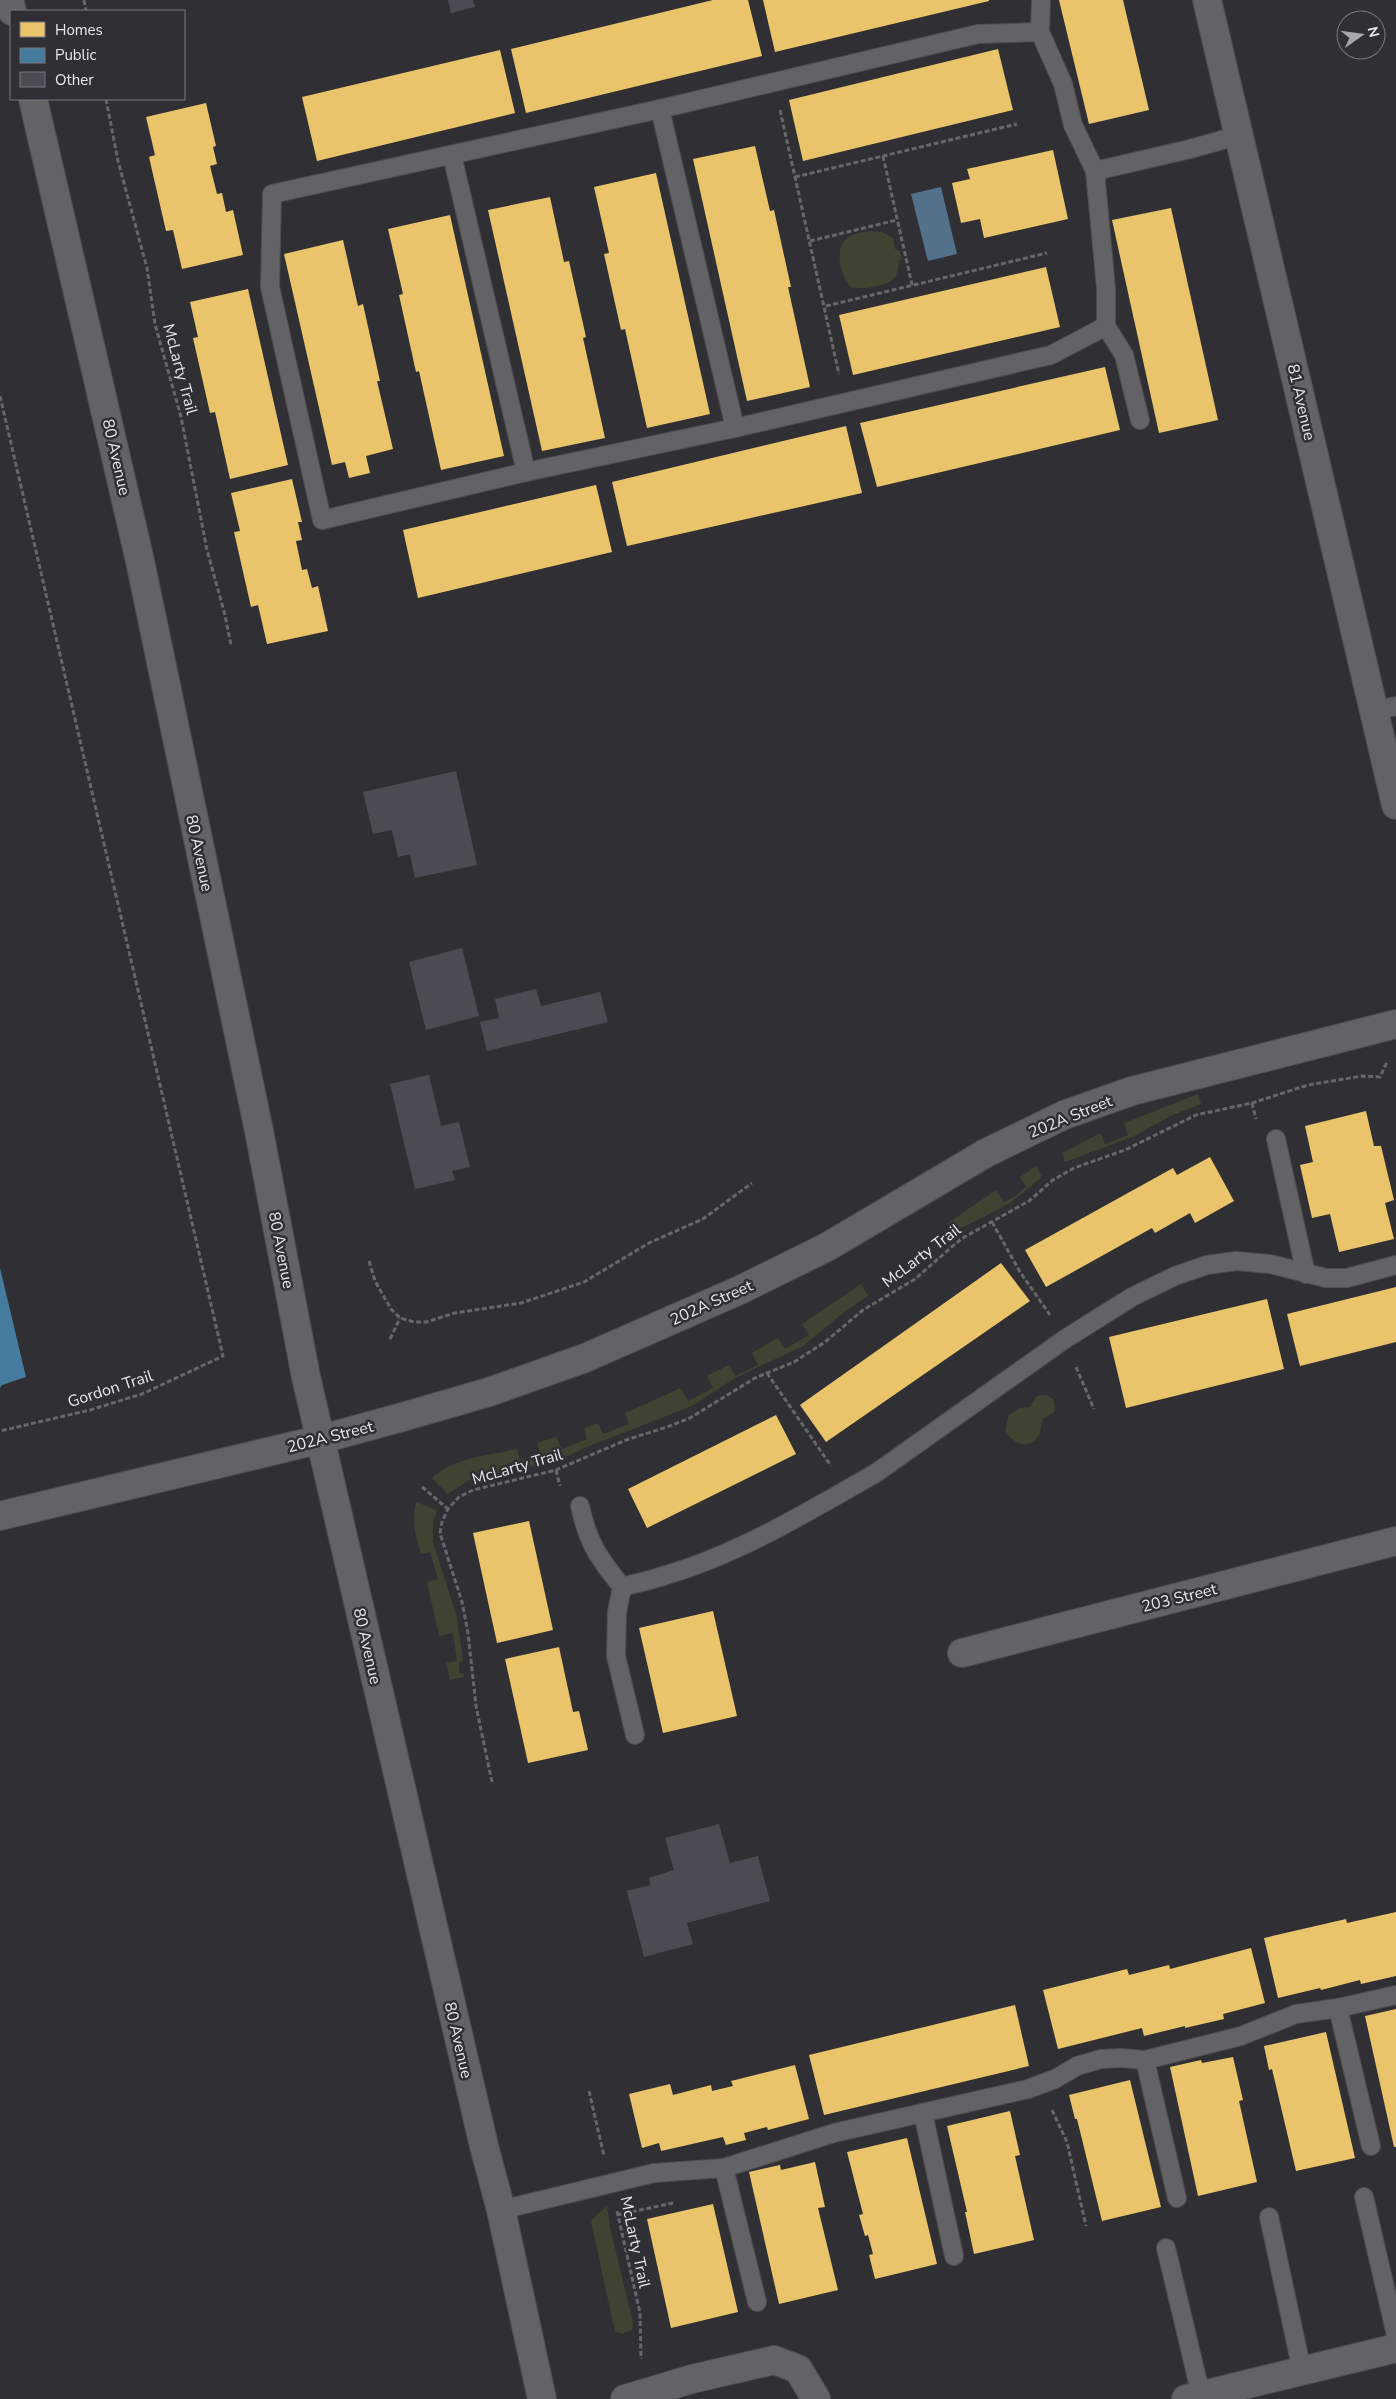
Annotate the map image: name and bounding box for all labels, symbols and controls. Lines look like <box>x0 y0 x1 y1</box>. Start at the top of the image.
legend <box>10 10 185 100</box>
north arrow <box>1336 10 1386 60</box>
text: Homes <box>55 20 103 40</box>
text: N <box>1363 25 1384 39</box>
text: Public <box>55 45 96 65</box>
text: Other <box>55 70 94 90</box>
street label: McLarty Trail <box>157 321 203 417</box>
street label: 81 Avenue <box>1282 362 1320 443</box>
street label: 80 Avenue <box>97 417 135 498</box>
street label: 80 Avenue <box>180 813 218 894</box>
street label: 202A Street <box>1025 1090 1116 1144</box>
street label: 80 Avenue <box>263 1210 299 1290</box>
street label: McLarty Trail <box>878 1219 966 1293</box>
street label: 202A Street <box>667 1275 757 1331</box>
street label: Gordon Trail <box>65 1365 156 1413</box>
street label: 202A Street <box>285 1416 376 1458</box>
street label: McLarty Trail <box>469 1443 565 1490</box>
street label: 203 Street <box>1139 1578 1219 1618</box>
street label: 80 Avenue <box>348 1606 386 1687</box>
street label: 80 Avenue <box>439 2000 477 2081</box>
street label: McLarty Trail <box>615 2194 656 2290</box>

